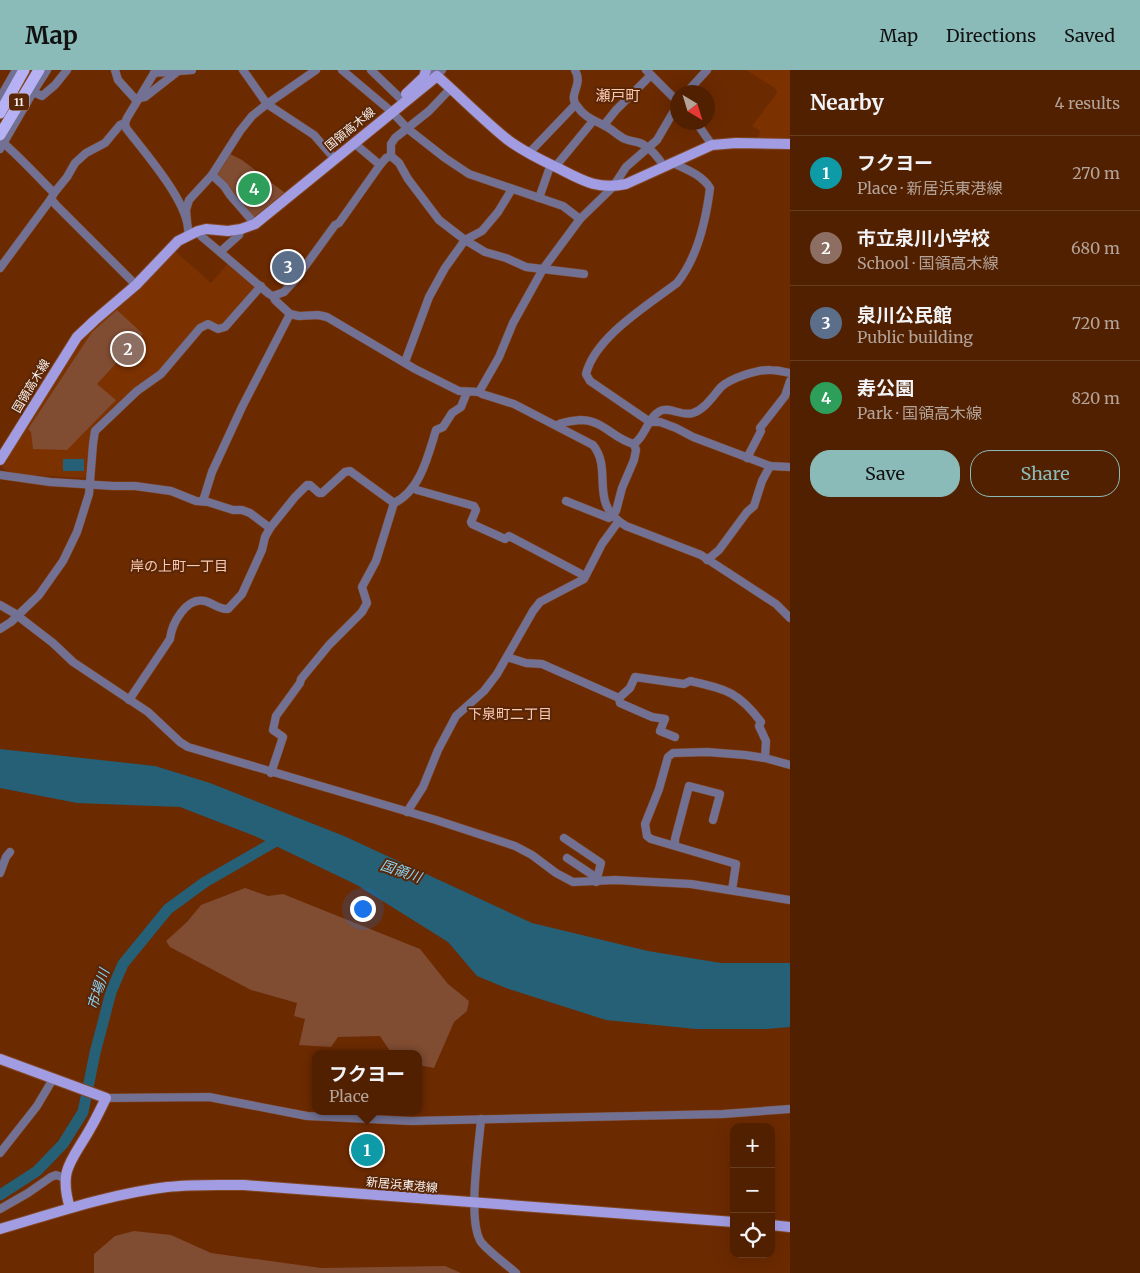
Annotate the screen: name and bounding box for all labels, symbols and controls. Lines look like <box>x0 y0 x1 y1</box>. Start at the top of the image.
text: Map <box>25 20 78 51</box>
text: Map <box>880 24 918 47</box>
text: Directions <box>946 24 1036 47</box>
text: Saved <box>1064 24 1115 47</box>
north arrow <box>670 85 715 130</box>
district label: 瀬戸町 <box>595 86 641 105</box>
text: Nearby <box>810 89 884 116</box>
text: 4 results <box>1054 93 1120 113</box>
road number: 11 <box>9 94 29 111</box>
street label: 国領高木線 <box>322 104 378 153</box>
text: フクヨー <box>857 151 933 175</box>
text: 1 <box>822 163 830 183</box>
text: 270 m <box>1072 163 1120 183</box>
pin: 4 <box>238 170 270 208</box>
text: Place · 新居浜東港線 <box>857 178 1002 198</box>
text: 市立泉川小学校 <box>857 226 990 250</box>
text: 2 <box>821 238 831 258</box>
text: 680 m <box>1071 238 1120 258</box>
pin: 3 <box>272 248 304 286</box>
text: School · 国領高木線 <box>857 253 998 273</box>
text: 泉川公民館 <box>857 303 952 327</box>
text: 3 <box>821 313 831 333</box>
text: 720 m <box>1072 313 1120 333</box>
text: Public building <box>857 327 973 347</box>
pin: 2 <box>112 330 144 368</box>
street label: 国領高木線 <box>9 356 52 415</box>
text: 寿公園 <box>857 376 914 400</box>
text: 4 <box>821 388 831 408</box>
text: 820 m <box>1072 388 1120 408</box>
text: Park · 国領高木線 <box>857 403 982 423</box>
button: Save <box>810 450 960 497</box>
button: Share <box>970 450 1120 497</box>
district label: 岸の上町一丁目 <box>130 557 228 575</box>
district label: 下泉町二丁目 <box>468 705 552 723</box>
water label: 国領川 <box>378 856 426 887</box>
your location <box>350 896 376 922</box>
water label: 市場川 <box>83 964 114 1012</box>
popup <box>312 1050 422 1115</box>
text: フクヨー <box>329 1062 405 1086</box>
text: Place <box>329 1086 369 1106</box>
map controls <box>730 1123 775 1258</box>
button: + <box>730 1123 775 1168</box>
pin: 1 <box>351 1131 383 1169</box>
button: − <box>730 1168 775 1213</box>
street label: 新居浜東港線 <box>366 1174 439 1195</box>
button: locate <box>730 1213 775 1258</box>

